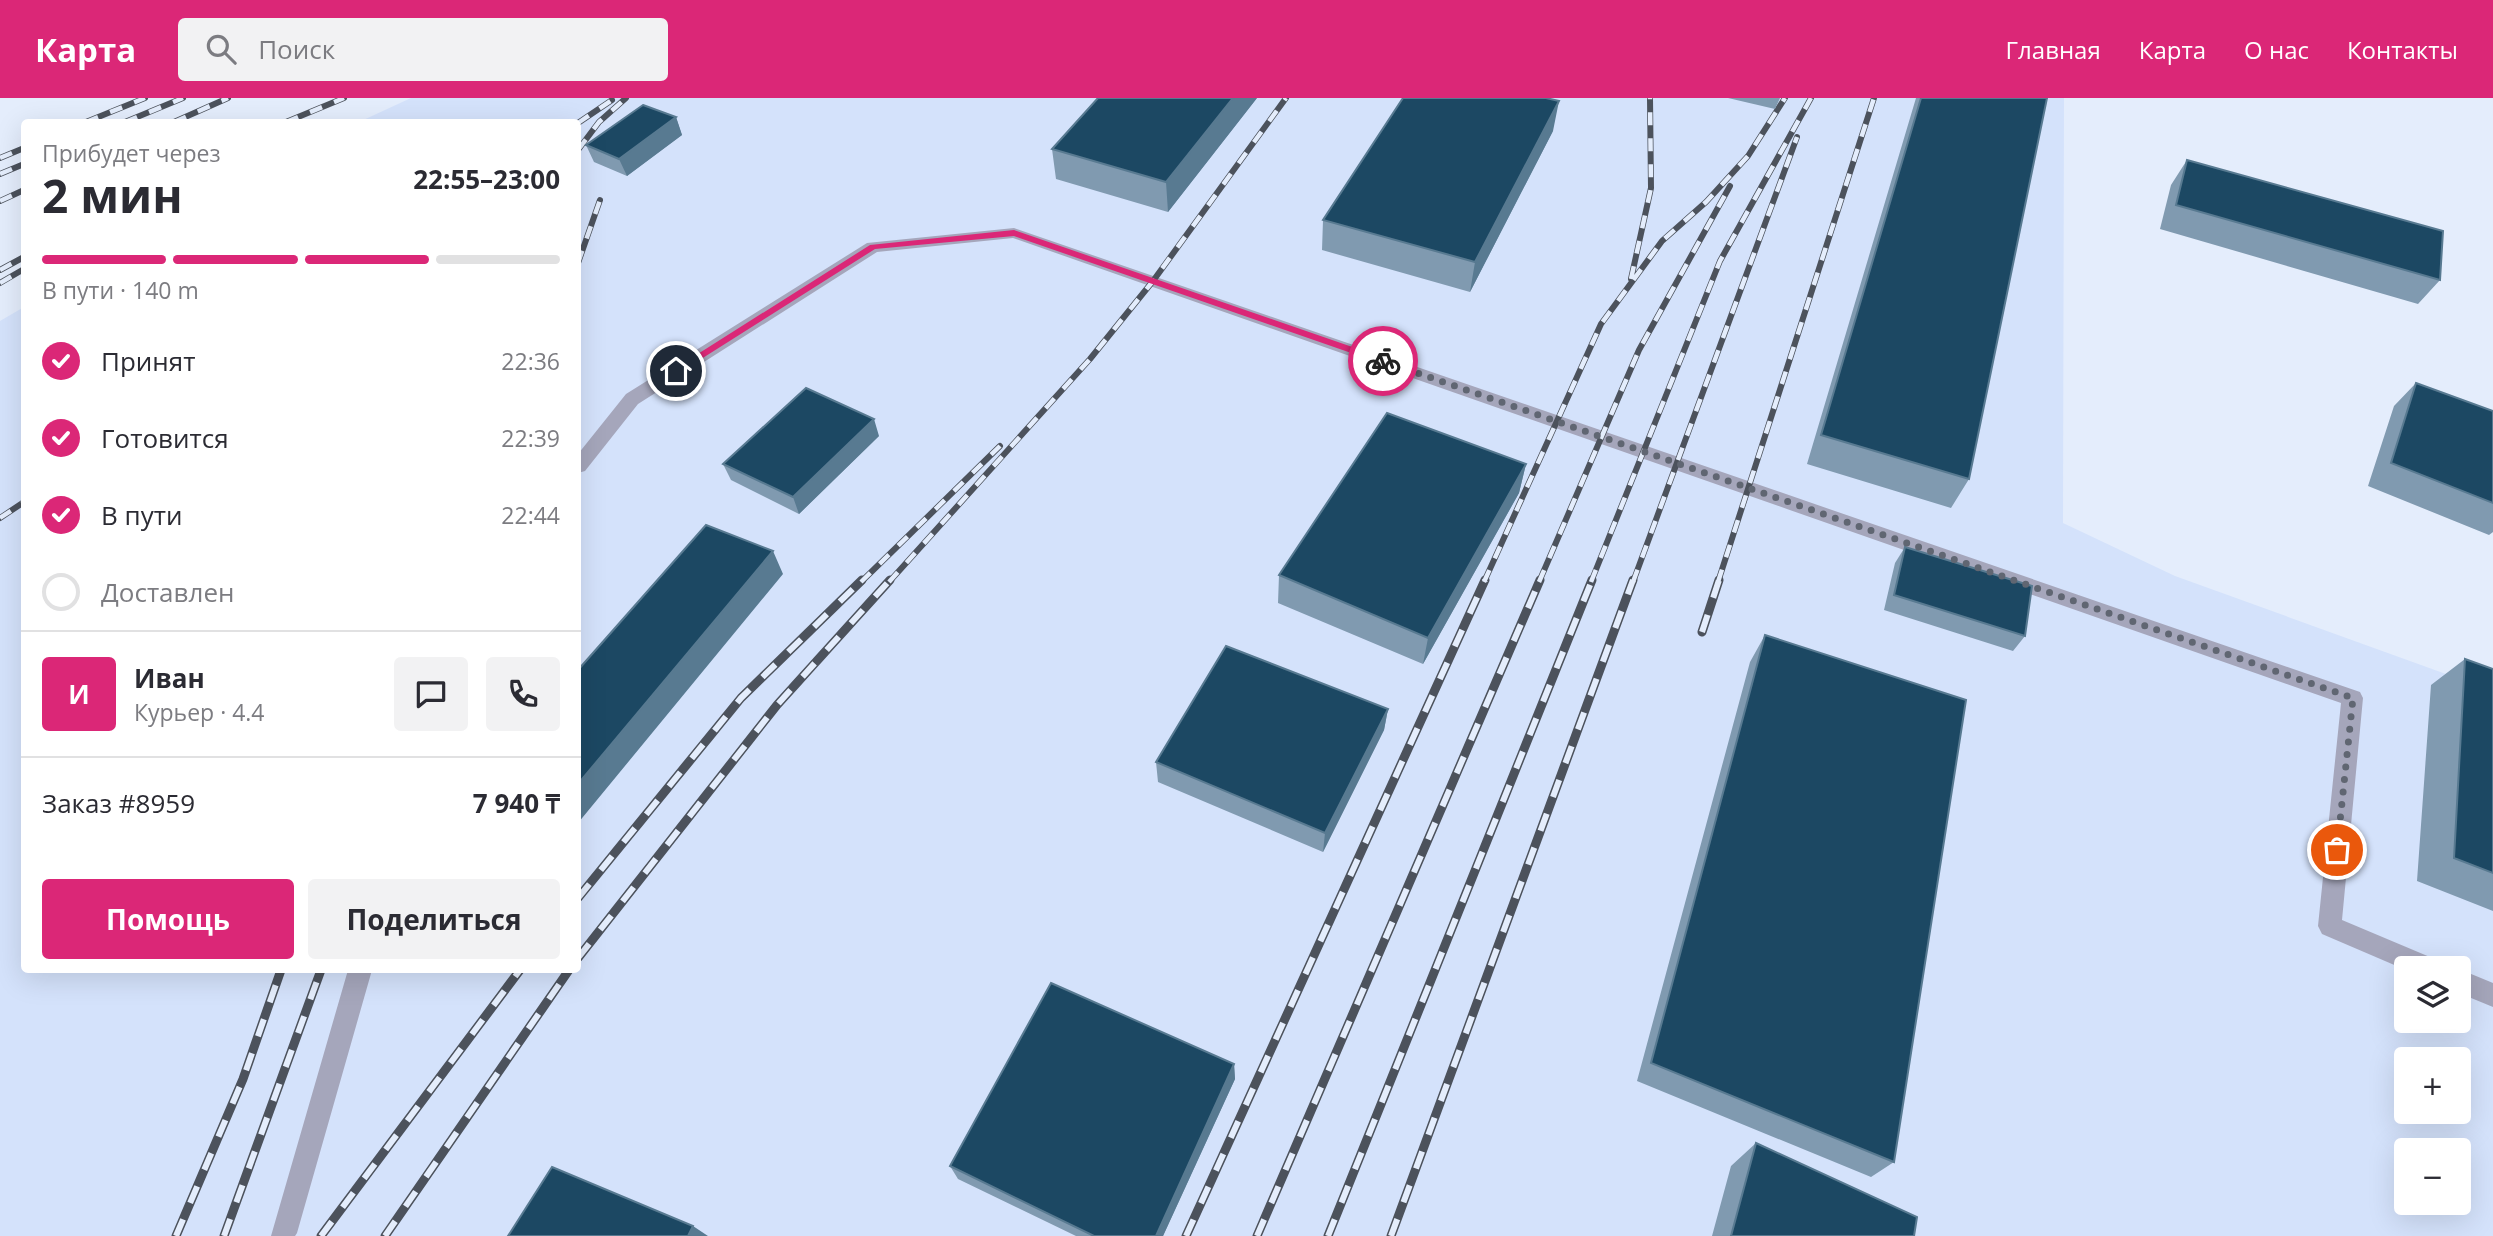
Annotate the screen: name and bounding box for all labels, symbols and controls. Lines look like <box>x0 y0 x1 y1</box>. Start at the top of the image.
search box <box>178 18 668 81</box>
text: Карта <box>35 27 136 72</box>
icon: search <box>202 30 240 68</box>
text: Поиск <box>258 31 335 67</box>
text: Главная <box>2006 33 2101 66</box>
text: Карта <box>2139 33 2206 66</box>
text: О нас <box>2244 33 2309 66</box>
text: Контакты <box>2347 33 2458 66</box>
text: Прибудет через <box>42 137 221 169</box>
text: 22:55–23:00 <box>413 161 560 197</box>
text: 2 мин <box>42 164 183 226</box>
text: В пути · 140 m <box>42 274 199 306</box>
courier <box>1348 326 1418 396</box>
pin <box>646 341 706 401</box>
icon: check <box>42 342 80 380</box>
icon: bike <box>1364 342 1402 380</box>
text: Принят <box>101 343 195 379</box>
text: 22:36 <box>501 345 560 377</box>
icon: home <box>657 352 695 390</box>
icon: check <box>42 419 80 457</box>
text: Готовится <box>101 420 229 456</box>
text: 22:39 <box>501 422 560 454</box>
icon: check <box>42 496 80 534</box>
text: В пути <box>101 497 182 533</box>
text: 22:44 <box>501 499 560 531</box>
text: Доставлен <box>101 574 234 610</box>
button: chat <box>394 657 468 731</box>
button: phone <box>486 657 560 731</box>
text: Иван <box>134 660 205 696</box>
text: И <box>68 676 90 712</box>
text: Курьер · 4.4 <box>134 696 265 728</box>
text: Заказ #8959 <box>42 785 195 821</box>
text: 7 940 ₸ <box>473 785 560 821</box>
pin <box>2307 820 2367 880</box>
icon: bag <box>2318 831 2356 869</box>
button: Помощь <box>42 879 294 959</box>
button: Поделиться <box>308 879 560 959</box>
map controls <box>2394 956 2471 1215</box>
button: layers <box>2394 956 2471 1033</box>
button: + <box>2394 1047 2471 1124</box>
button: − <box>2394 1138 2471 1215</box>

